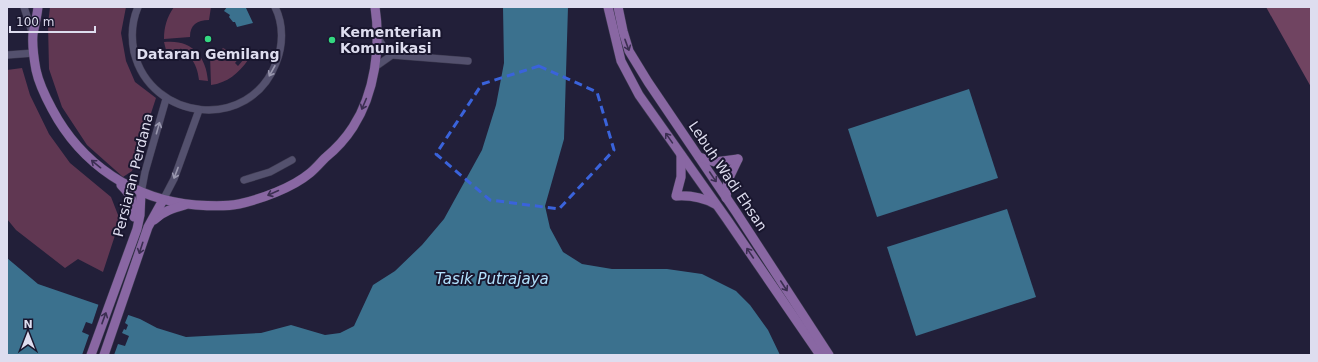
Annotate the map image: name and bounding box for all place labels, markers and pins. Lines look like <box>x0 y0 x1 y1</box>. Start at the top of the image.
place label: Kementerian Komunikasi <box>340 24 441 56</box>
marker: Dataran Gemilang <box>203 34 213 44</box>
marker: Kementerian Komunikasi <box>327 35 337 45</box>
place label: Dataran Gemilang <box>136 46 280 62</box>

